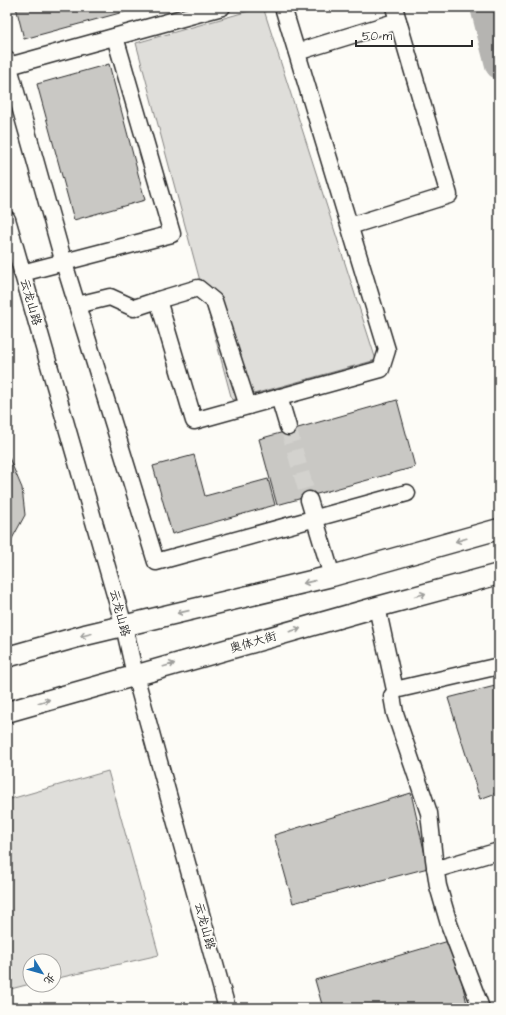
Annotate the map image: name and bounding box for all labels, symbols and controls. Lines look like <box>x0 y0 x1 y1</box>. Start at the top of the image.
scale bar <box>356 22 472 48</box>
text: 50 m <box>362 28 393 45</box>
street label: 云龙山路 <box>16 277 45 328</box>
one-way arrow <box>455 537 468 544</box>
one-way arrow <box>303 578 316 586</box>
street label: 云龙山路 <box>105 588 134 639</box>
one-way arrow <box>413 591 426 598</box>
one-way arrow <box>176 608 189 616</box>
one-way arrow <box>288 626 301 633</box>
street label: 奥体大街 <box>228 628 279 657</box>
one-way arrow <box>80 632 93 639</box>
one-way arrow <box>163 661 176 668</box>
one-way arrow <box>38 697 51 704</box>
street label: 云龙山路 <box>190 901 219 952</box>
north arrow <box>22 953 62 993</box>
text: 北 <box>40 970 59 988</box>

